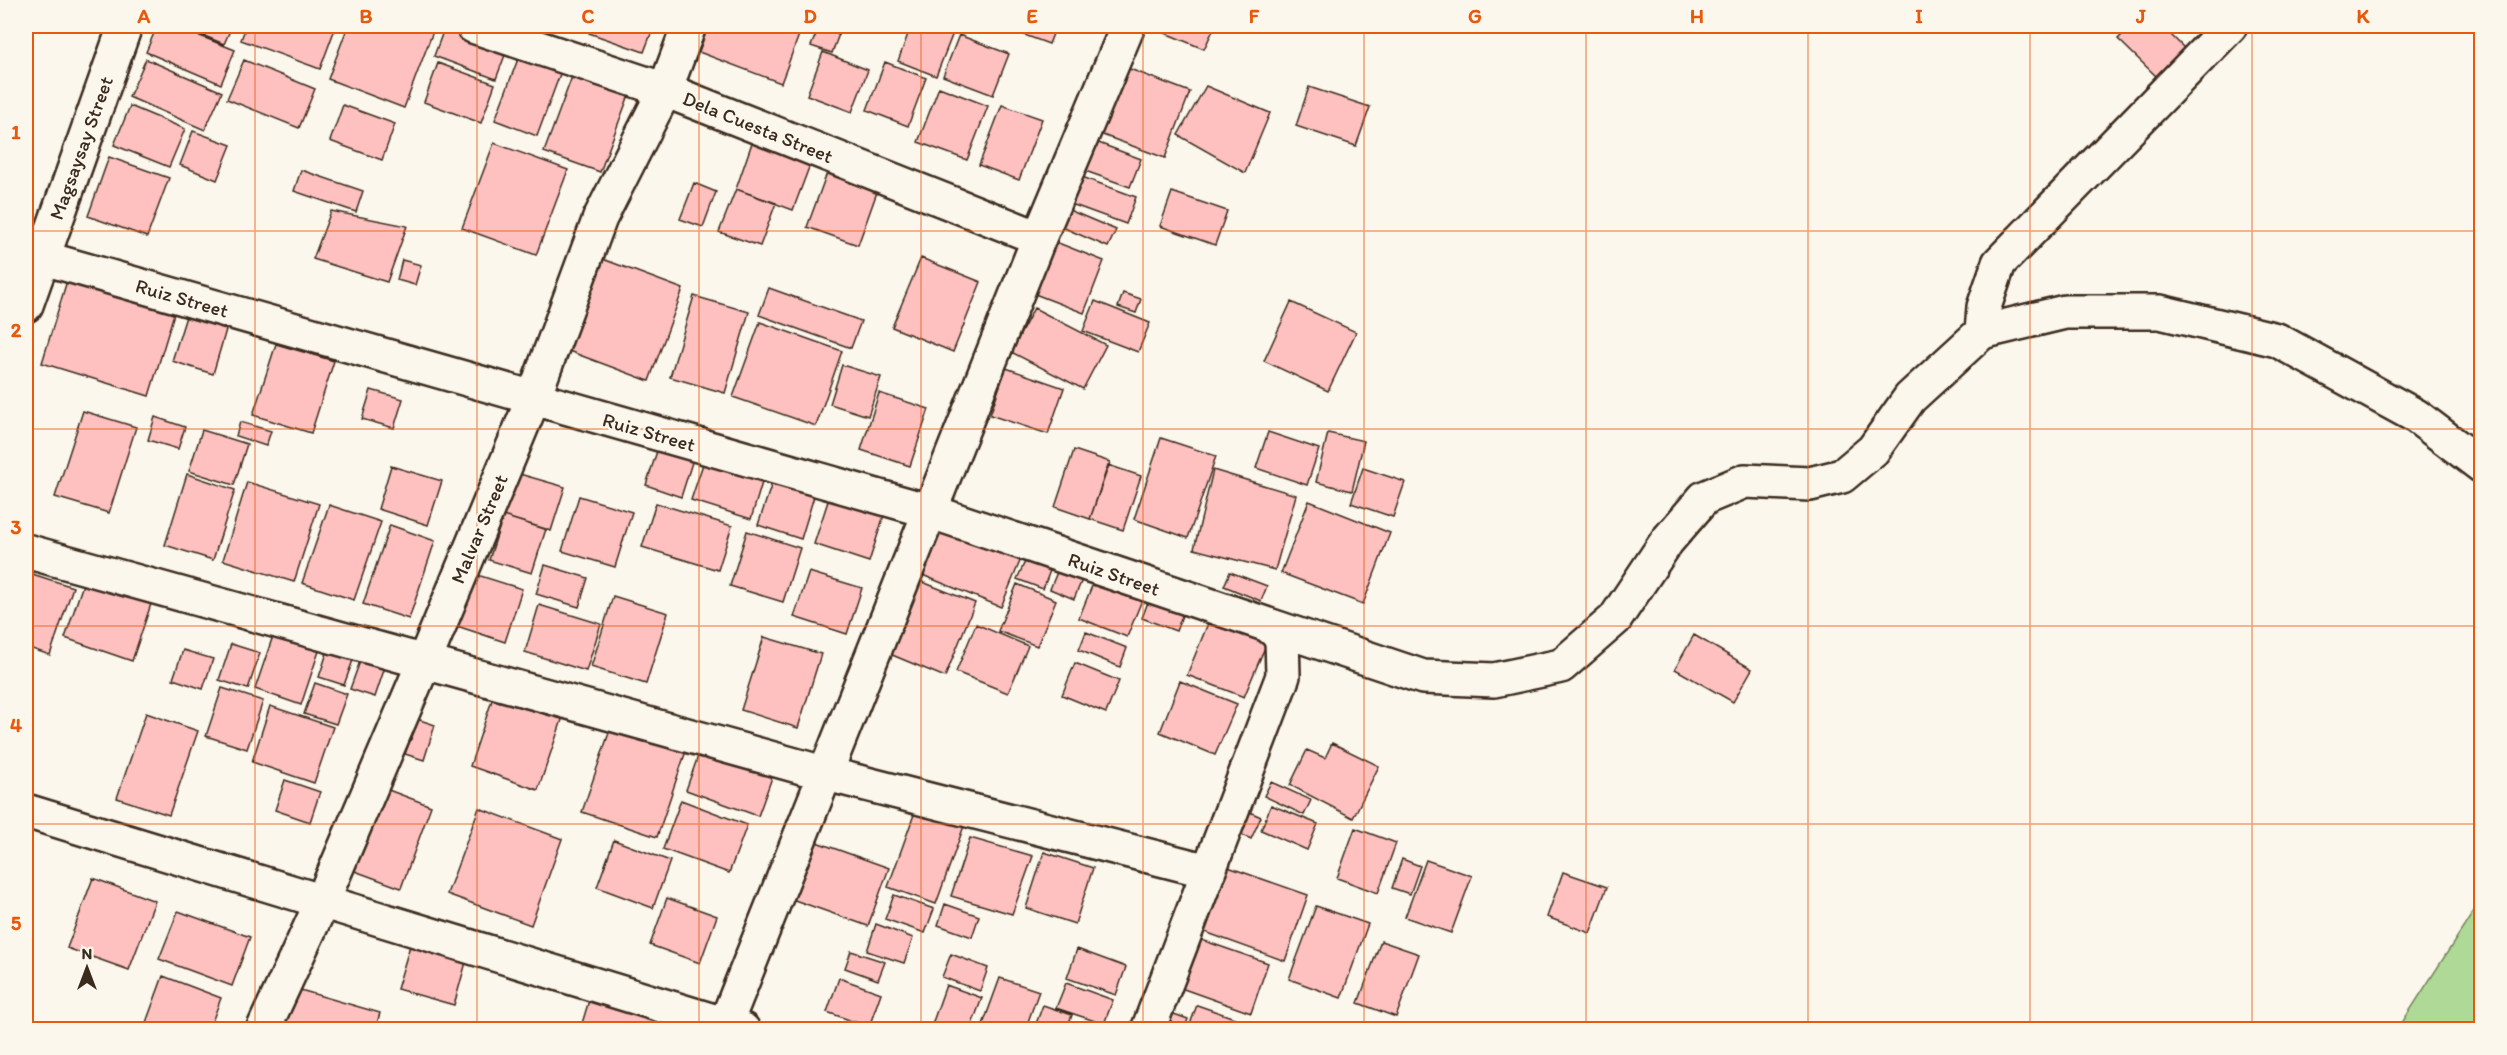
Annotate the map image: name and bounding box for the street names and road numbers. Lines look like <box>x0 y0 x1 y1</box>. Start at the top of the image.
street label: Magsaysay Street <box>44 72 118 223</box>
street label: Dela Cuesta Street <box>679 86 837 168</box>
street label: Ruiz Street <box>133 273 231 323</box>
street label: Ruiz Street <box>600 407 698 457</box>
street label: Malvar Street <box>445 471 513 587</box>
street label: Ruiz Street <box>1065 547 1163 601</box>

